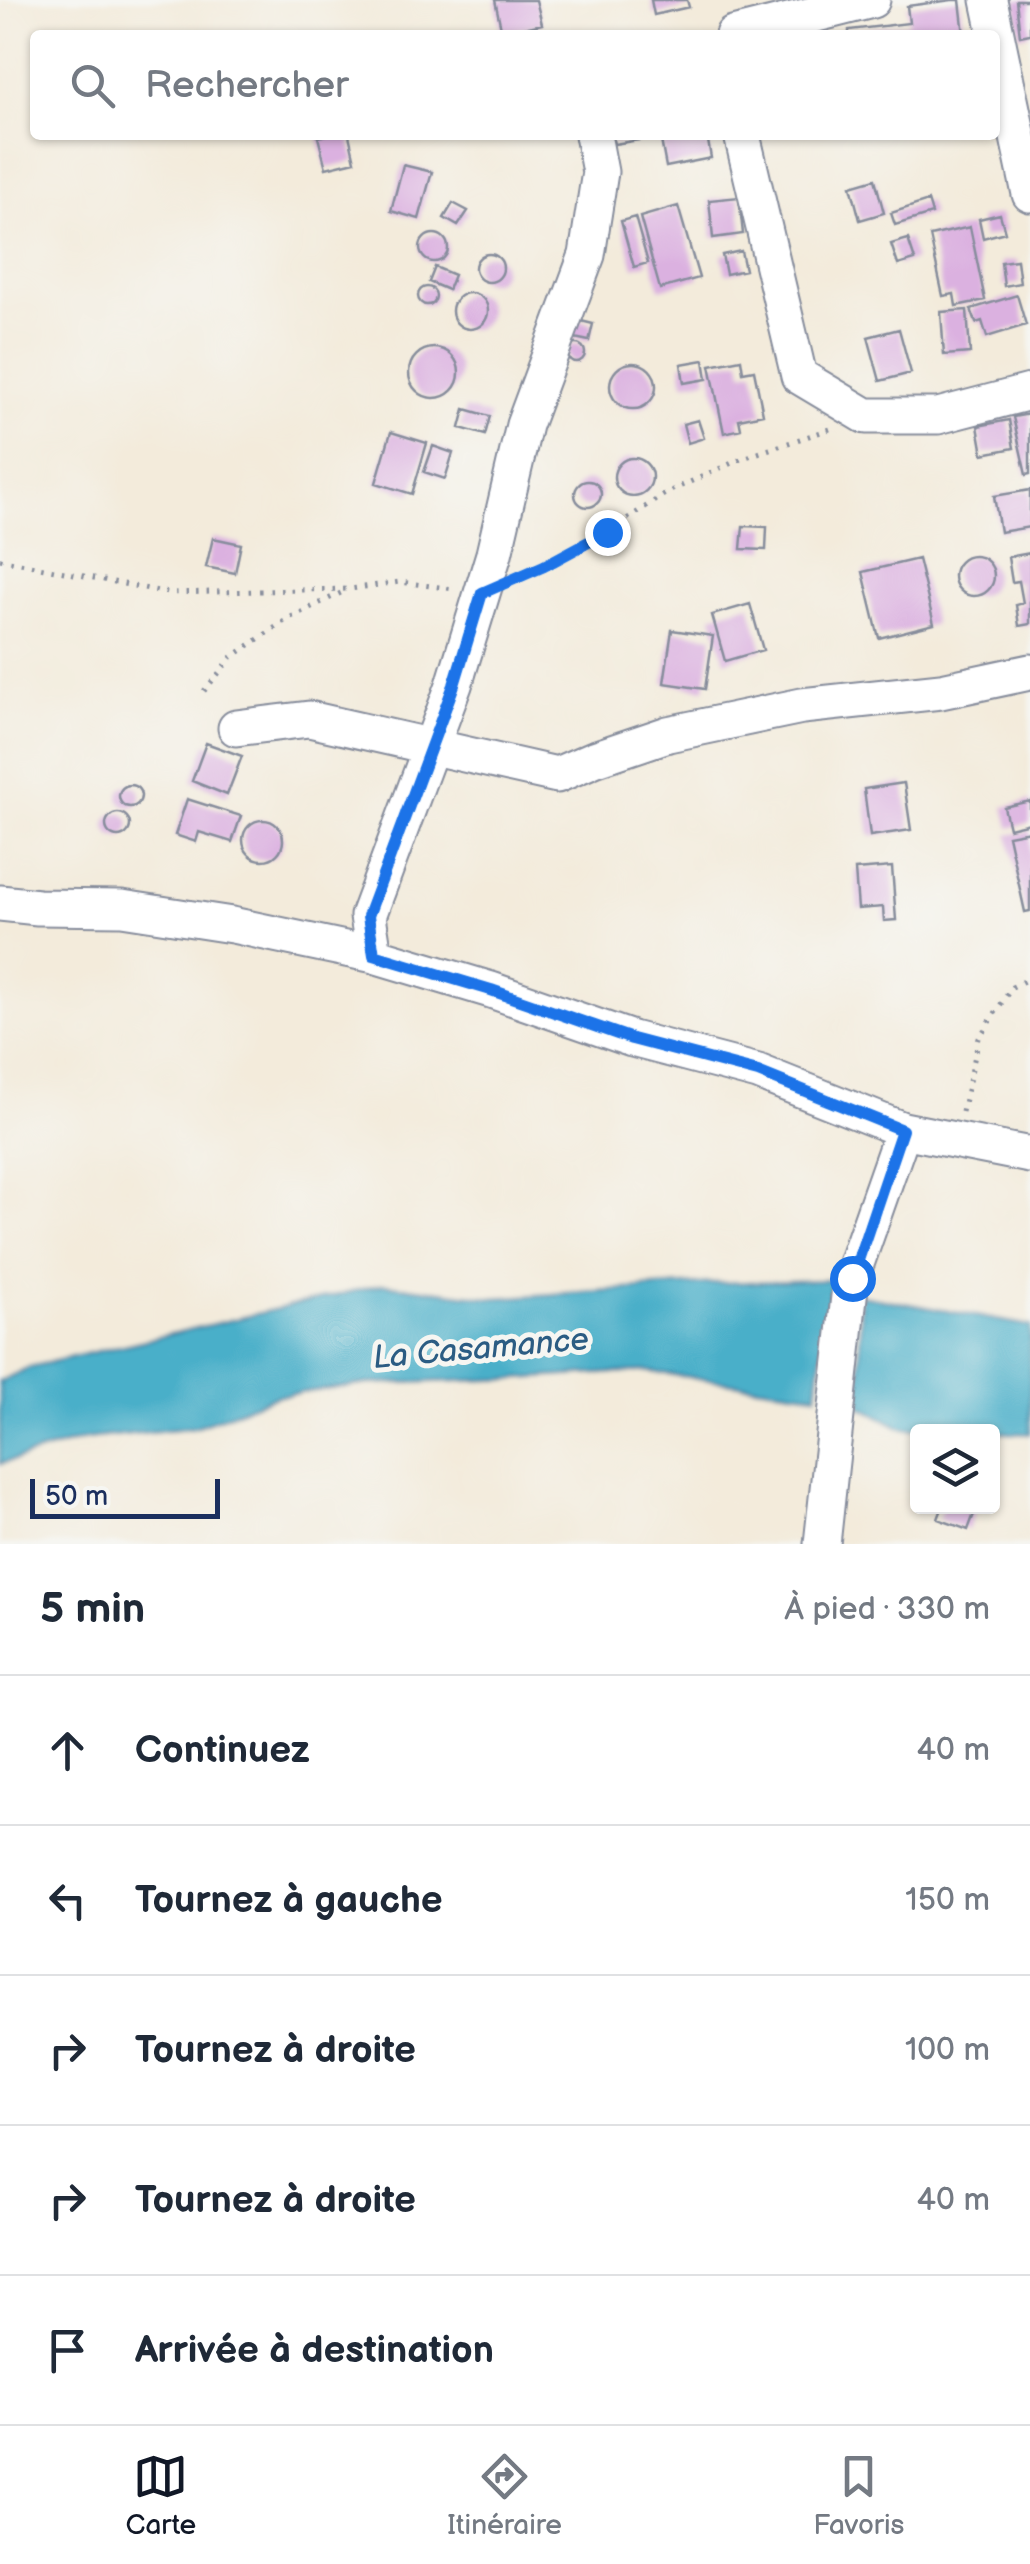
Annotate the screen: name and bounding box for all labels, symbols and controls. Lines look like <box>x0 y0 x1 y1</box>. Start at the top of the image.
search box <box>30 30 1000 140</box>
icon: search <box>65 58 120 113</box>
text: Rechercher <box>145 63 349 108</box>
route end <box>585 510 631 556</box>
route start <box>830 1256 876 1302</box>
water label: La Casamance <box>372 1320 590 1378</box>
map controls <box>910 1424 1000 1514</box>
button: layers <box>910 1424 1000 1514</box>
scale bar <box>30 1474 220 1518</box>
text: 50 m <box>45 1480 108 1513</box>
text: 5 min <box>40 1584 145 1635</box>
text: À pied · 330 m <box>784 1590 990 1629</box>
icon: ahead <box>40 1723 95 1778</box>
text: Continuez <box>135 1728 310 1773</box>
text: 40 m <box>917 1731 990 1770</box>
icon: left <box>40 1873 95 1928</box>
text: Tournez à gauche <box>135 1878 443 1923</box>
text: 150 m <box>905 1881 990 1920</box>
icon: right <box>40 2023 95 2078</box>
text: Tournez à droite <box>135 2028 416 2073</box>
text: 100 m <box>905 2031 990 2070</box>
icon: right <box>40 2173 95 2228</box>
text: Tournez à droite <box>135 2178 416 2223</box>
text: 40 m <box>917 2181 990 2220</box>
icon: arrive <box>40 2323 95 2378</box>
text: Arrivée à destination <box>135 2328 494 2373</box>
tab: Carte <box>126 2449 196 2542</box>
tab: Itinéraire <box>447 2449 562 2542</box>
tab: Favoris <box>813 2449 904 2542</box>

